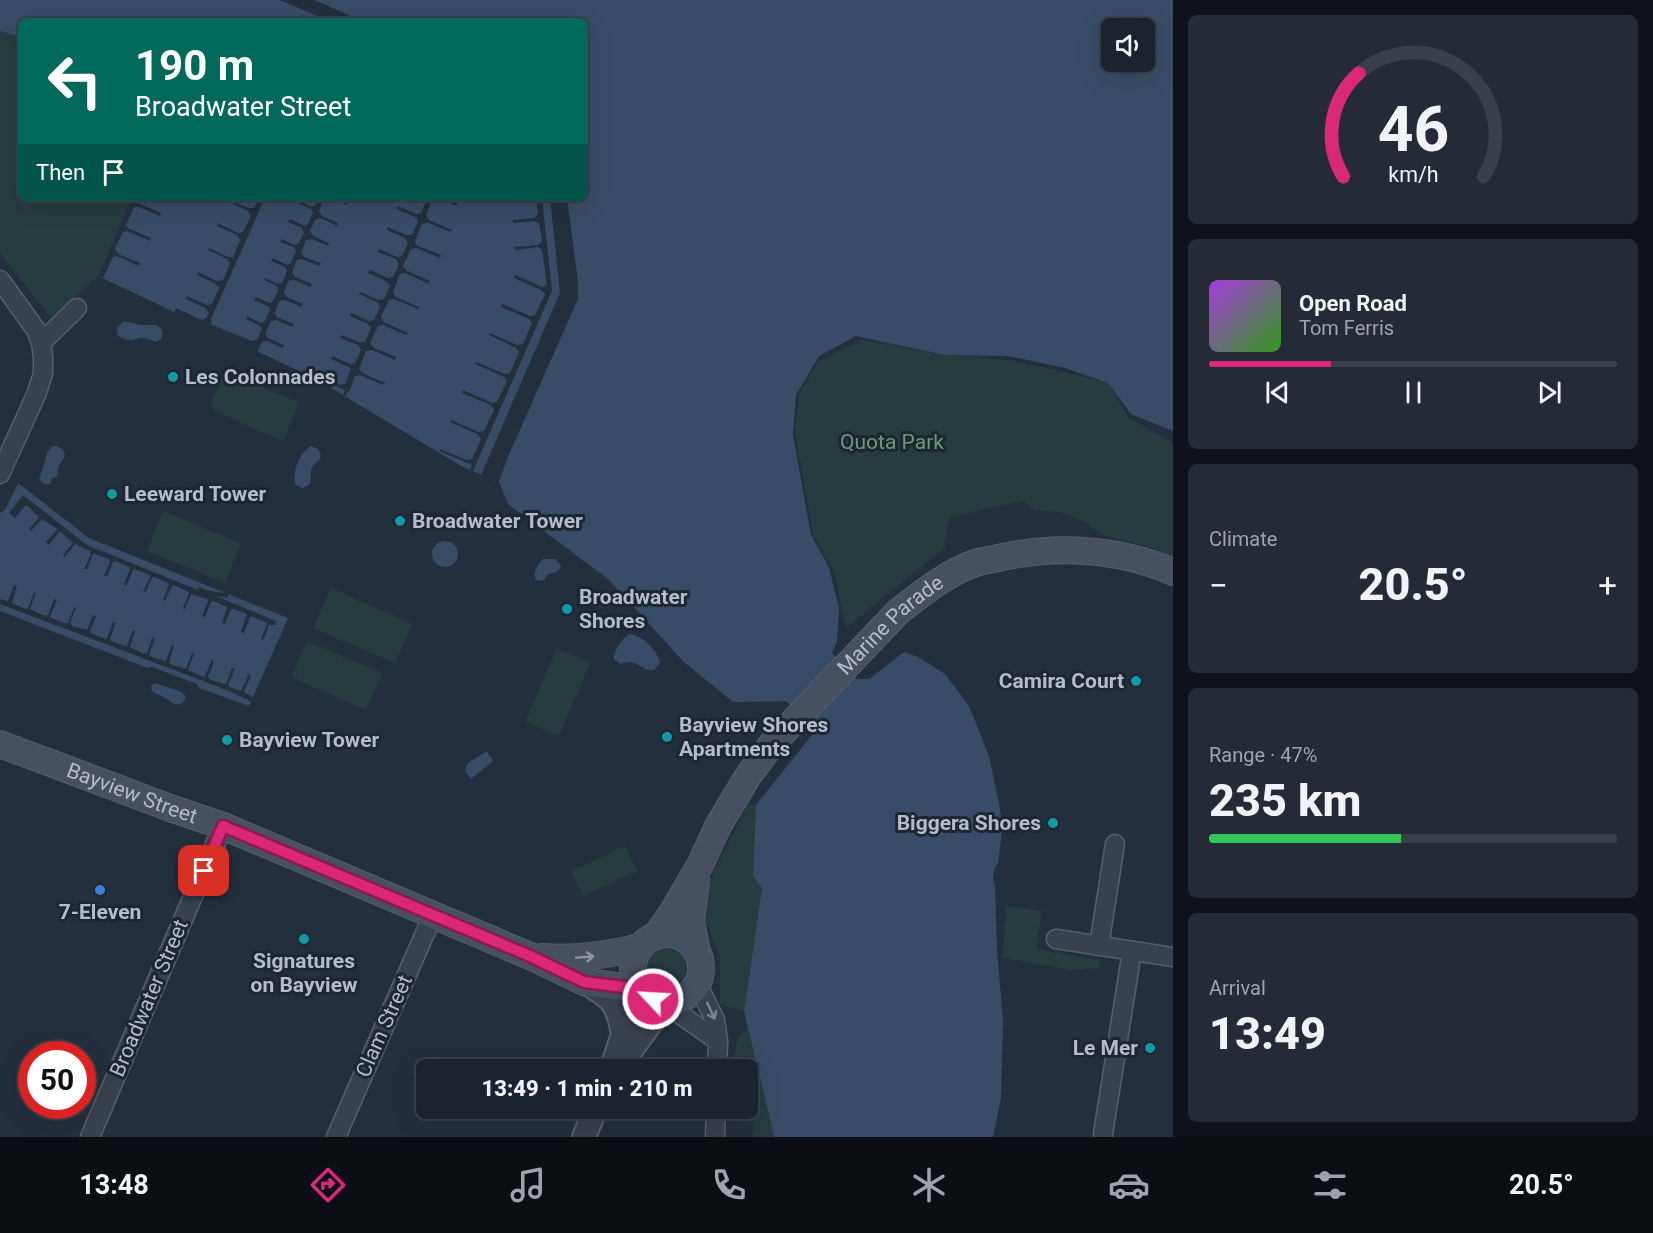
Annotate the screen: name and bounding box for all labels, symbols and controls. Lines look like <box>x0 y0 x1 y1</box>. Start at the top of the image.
map controls <box>1101 18 1155 72</box>
button: sound <box>1101 18 1155 72</box>
text: 190 m <box>135 41 254 90</box>
icon: left <box>36 42 114 120</box>
text: Broadwater Street <box>135 91 351 123</box>
text: 46 <box>1377 93 1449 166</box>
icon: arrive <box>97 156 130 189</box>
text: Then <box>36 160 85 185</box>
text: km/h <box>1388 162 1438 187</box>
text: Open Road <box>1299 291 1407 316</box>
text: Tom Ferris <box>1299 316 1394 340</box>
place label: Les Colonnades <box>185 365 336 389</box>
marker: Les Colonnades <box>166 370 180 384</box>
icon: previous <box>1261 376 1294 409</box>
icon: pause <box>1397 376 1430 409</box>
icon: next <box>1533 376 1566 409</box>
park label: Quota Park <box>840 430 944 454</box>
place label: Leeward Tower <box>124 482 267 506</box>
marker: Leeward Tower <box>105 487 119 501</box>
place label: Broadwater Tower <box>412 509 583 533</box>
marker: Broadwater Tower <box>393 514 407 528</box>
text: Climate <box>1209 527 1277 551</box>
text: 20.5° <box>1359 558 1468 611</box>
text: − <box>1209 566 1228 605</box>
text: + <box>1598 566 1617 605</box>
street label: Marine Parade <box>833 570 948 680</box>
place label: Broadwater Shores <box>579 585 688 633</box>
marker: Broadwater Shores <box>560 602 574 616</box>
place label: Camira Court <box>999 669 1124 693</box>
marker: Camira Court <box>1129 674 1143 688</box>
place label: Bayview Shores Apartments <box>679 713 829 761</box>
place label: Bayview Tower <box>239 728 380 752</box>
marker: Bayview Shores Apartments <box>660 730 674 744</box>
marker: Bayview Tower <box>220 733 234 747</box>
text: Range · 47% <box>1209 743 1317 767</box>
street label: Bayview Street <box>64 758 200 828</box>
text: 235 km <box>1209 774 1361 827</box>
place label: Biggera Shores <box>897 811 1041 835</box>
marker: Biggera Shores <box>1046 816 1060 830</box>
pin <box>178 845 229 896</box>
icon: arrive <box>187 854 220 887</box>
marker: 7-Eleven <box>93 883 107 897</box>
place label: 7-Eleven <box>59 900 141 924</box>
street label: Broadwater Street <box>105 916 193 1080</box>
marker: Signatures on Bayview <box>297 932 311 946</box>
place label: Signatures on Bayview <box>251 949 358 997</box>
one-way arrow <box>575 951 595 962</box>
position arrow <box>621 967 685 1031</box>
street label: Clam Street <box>351 971 417 1081</box>
text: Arrival <box>1209 976 1266 1000</box>
one-way arrow <box>705 1001 717 1019</box>
text: 13:49 <box>1209 1007 1326 1060</box>
place label: Le Mer <box>1073 1036 1138 1060</box>
speed limit sign: 50 <box>18 1041 96 1119</box>
marker: Le Mer <box>1143 1041 1157 1055</box>
text: 13:49 · 1 min · 210 m <box>482 1076 692 1101</box>
icon: directions <box>307 1164 349 1206</box>
icon: music <box>507 1164 549 1206</box>
icon: phone <box>708 1164 750 1206</box>
icon: climate <box>908 1164 950 1206</box>
icon: car <box>1108 1164 1150 1206</box>
icon: filters <box>1309 1164 1351 1206</box>
text: 13:48 <box>79 1169 149 1201</box>
text: 20.5° <box>1509 1169 1574 1201</box>

